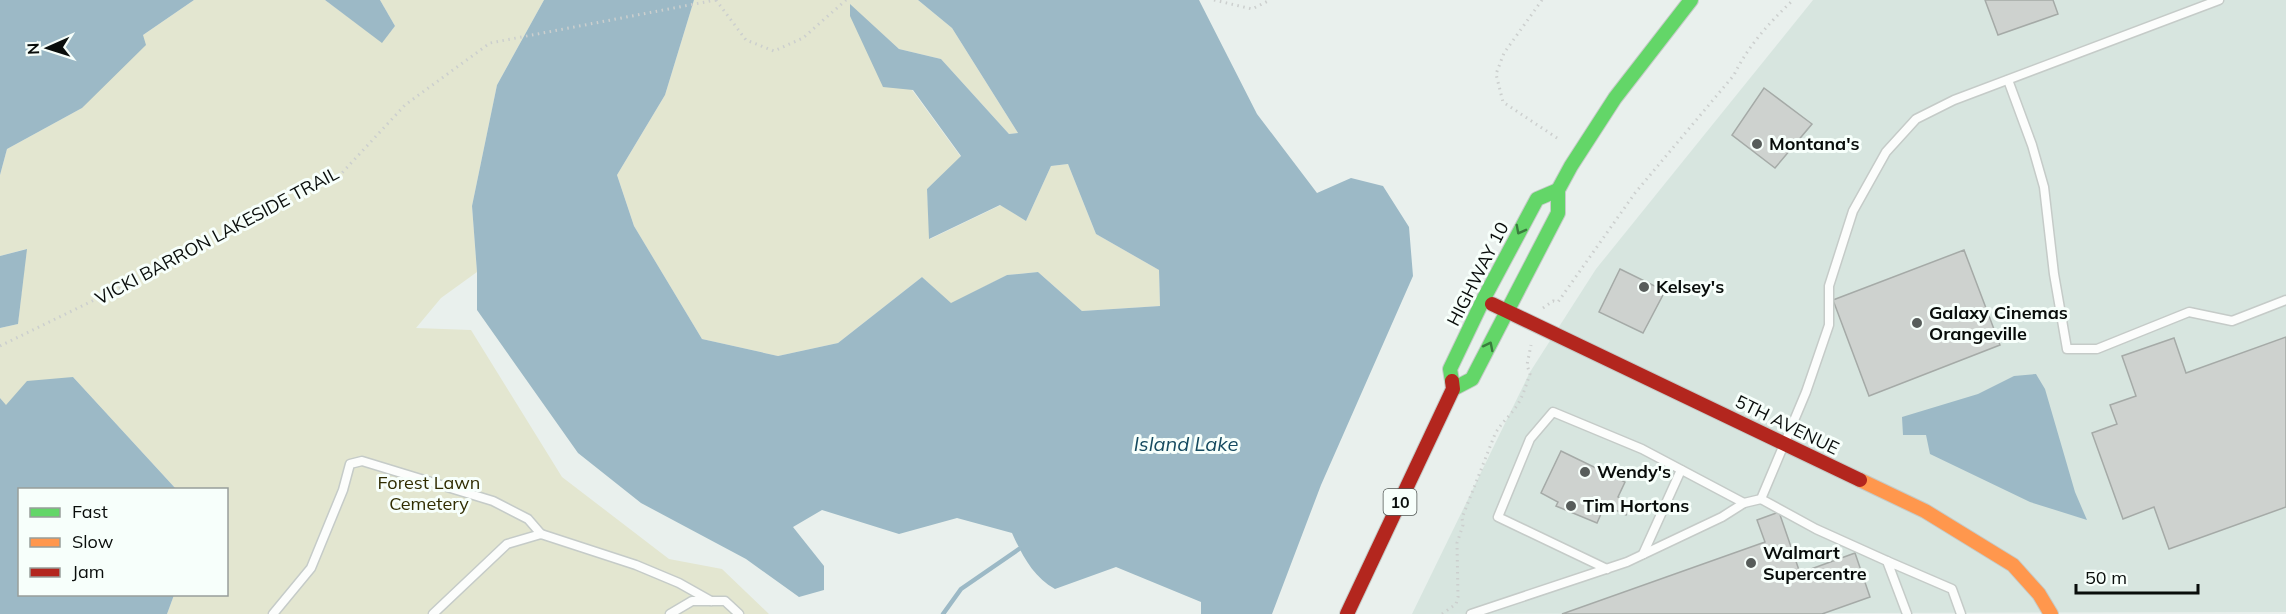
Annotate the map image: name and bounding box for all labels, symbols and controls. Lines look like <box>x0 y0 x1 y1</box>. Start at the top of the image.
north arrow <box>18 18 78 78</box>
text: N <box>23 42 43 55</box>
place label: Montana's <box>1769 132 1860 155</box>
marker: Montana's <box>1750 137 1764 151</box>
street label: VICKI BARRON LAKESIDE TRAIL <box>91 161 343 310</box>
street label: HIGHWAY 10 <box>1441 218 1514 330</box>
one-way arrow <box>1516 224 1527 235</box>
place label: Kelsey's <box>1656 275 1724 298</box>
marker: Kelsey's <box>1637 280 1651 294</box>
place label: Galaxy Cinemas Orangeville <box>1929 301 2068 345</box>
marker: Galaxy Cinemas Orangeville <box>1910 316 1924 330</box>
one-way arrow <box>1481 341 1493 352</box>
street label: 5TH AVENUE <box>1732 390 1843 460</box>
water label: Island Lake <box>1134 431 1238 456</box>
place label: Wendy's <box>1597 460 1671 483</box>
marker: Wendy's <box>1578 465 1592 479</box>
park label: Forest Lawn Cemetery <box>378 471 480 515</box>
legend <box>18 488 228 596</box>
road number: 10 <box>1384 489 1416 515</box>
place label: Tim Hortons <box>1583 494 1689 517</box>
marker: Tim Hortons <box>1564 499 1578 513</box>
text: Fast <box>72 500 108 523</box>
text: Slow <box>72 530 114 553</box>
place label: Walmart Supercentre <box>1763 541 1867 585</box>
marker: Walmart Supercentre <box>1744 556 1758 570</box>
scale bar <box>2076 557 2198 595</box>
text: Jam <box>72 560 105 583</box>
text: 50 m <box>2085 566 2127 589</box>

